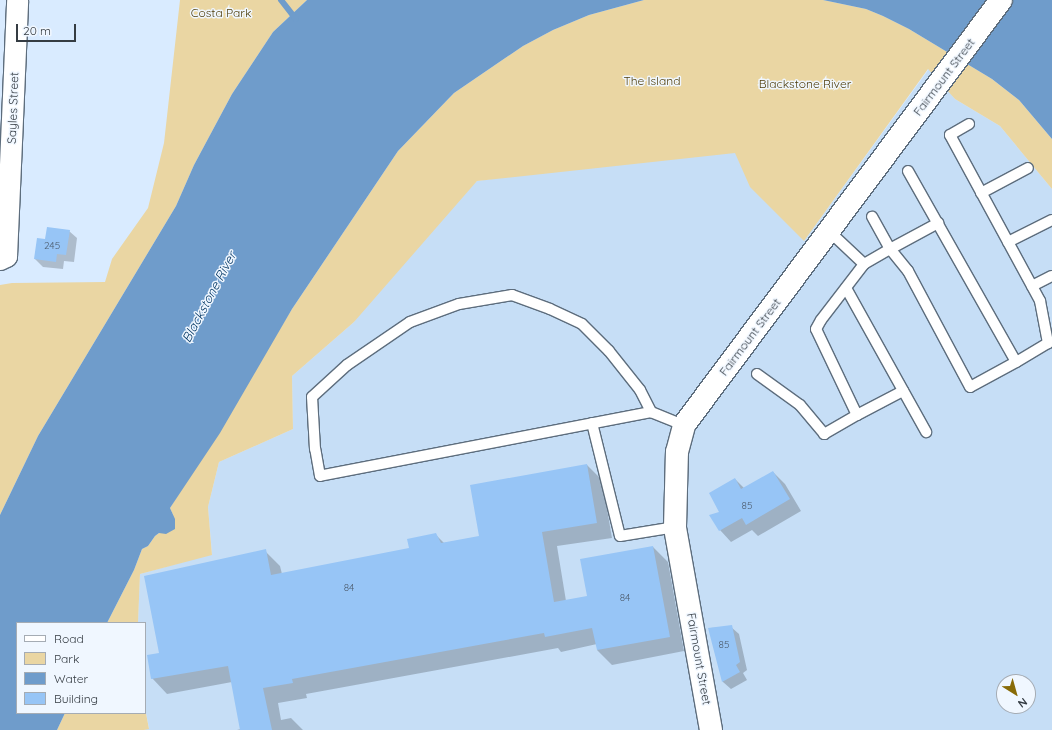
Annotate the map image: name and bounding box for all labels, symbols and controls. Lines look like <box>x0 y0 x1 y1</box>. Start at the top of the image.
park label: Costa Park <box>191 6 251 20</box>
scale bar <box>18 16 78 42</box>
text: 20 m <box>23 23 51 38</box>
street label: Fairmount Street <box>910 35 978 119</box>
street label: Sayles Street <box>5 72 21 144</box>
park label: The Island <box>624 74 680 88</box>
park label: Blackstone River <box>759 77 851 91</box>
house number: 245 <box>44 240 60 252</box>
water label: Blackstone River <box>179 249 239 345</box>
street label: Fairmount Street <box>716 295 784 379</box>
house number: 85 <box>742 500 752 512</box>
house number: 84 <box>344 582 354 594</box>
house number: 84 <box>620 592 630 604</box>
street label: Fairmount Street <box>684 612 714 706</box>
legend <box>16 622 146 714</box>
text: Road <box>54 631 84 646</box>
house number: 85 <box>719 639 729 651</box>
text: Park <box>54 651 79 666</box>
text: Water <box>54 671 88 686</box>
north arrow <box>996 674 1036 714</box>
text: Building <box>54 691 98 706</box>
text: N <box>1015 695 1030 711</box>

